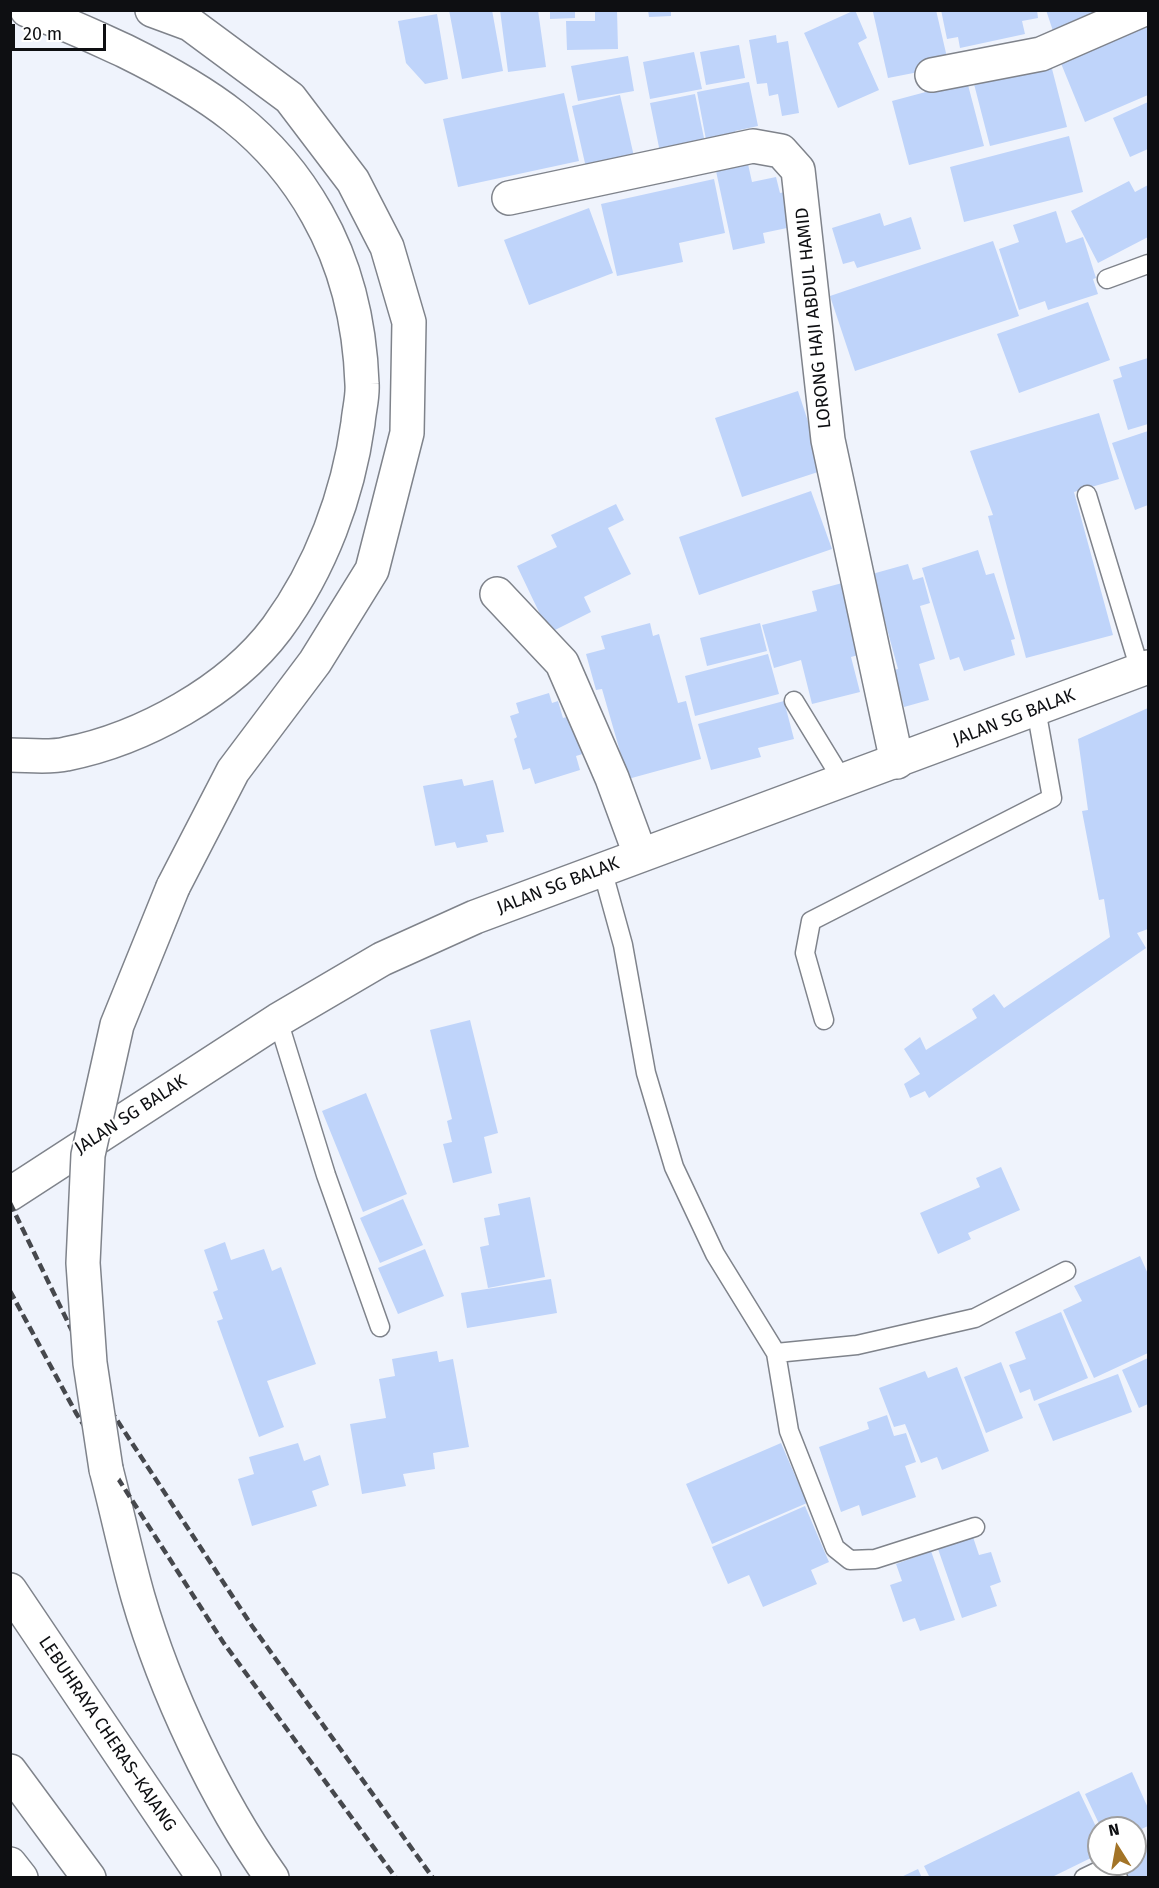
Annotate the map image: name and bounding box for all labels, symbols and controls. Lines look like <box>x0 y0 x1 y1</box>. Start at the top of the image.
scale bar <box>15 12 110 50</box>
text: 20 m <box>23 23 62 45</box>
street label: LORONG HAJI ABDUL HAMID <box>792 206 836 430</box>
street label: JALAN SG BALAK <box>950 685 1078 751</box>
street label: JALAN SG BALAK <box>494 853 622 919</box>
street label: JALAN SG BALAK <box>71 1071 191 1159</box>
street label: LEBUHRAYA CHERAS–KAJANG <box>34 1632 180 1836</box>
north arrow <box>1087 1816 1147 1876</box>
text: N <box>1107 1819 1121 1840</box>

